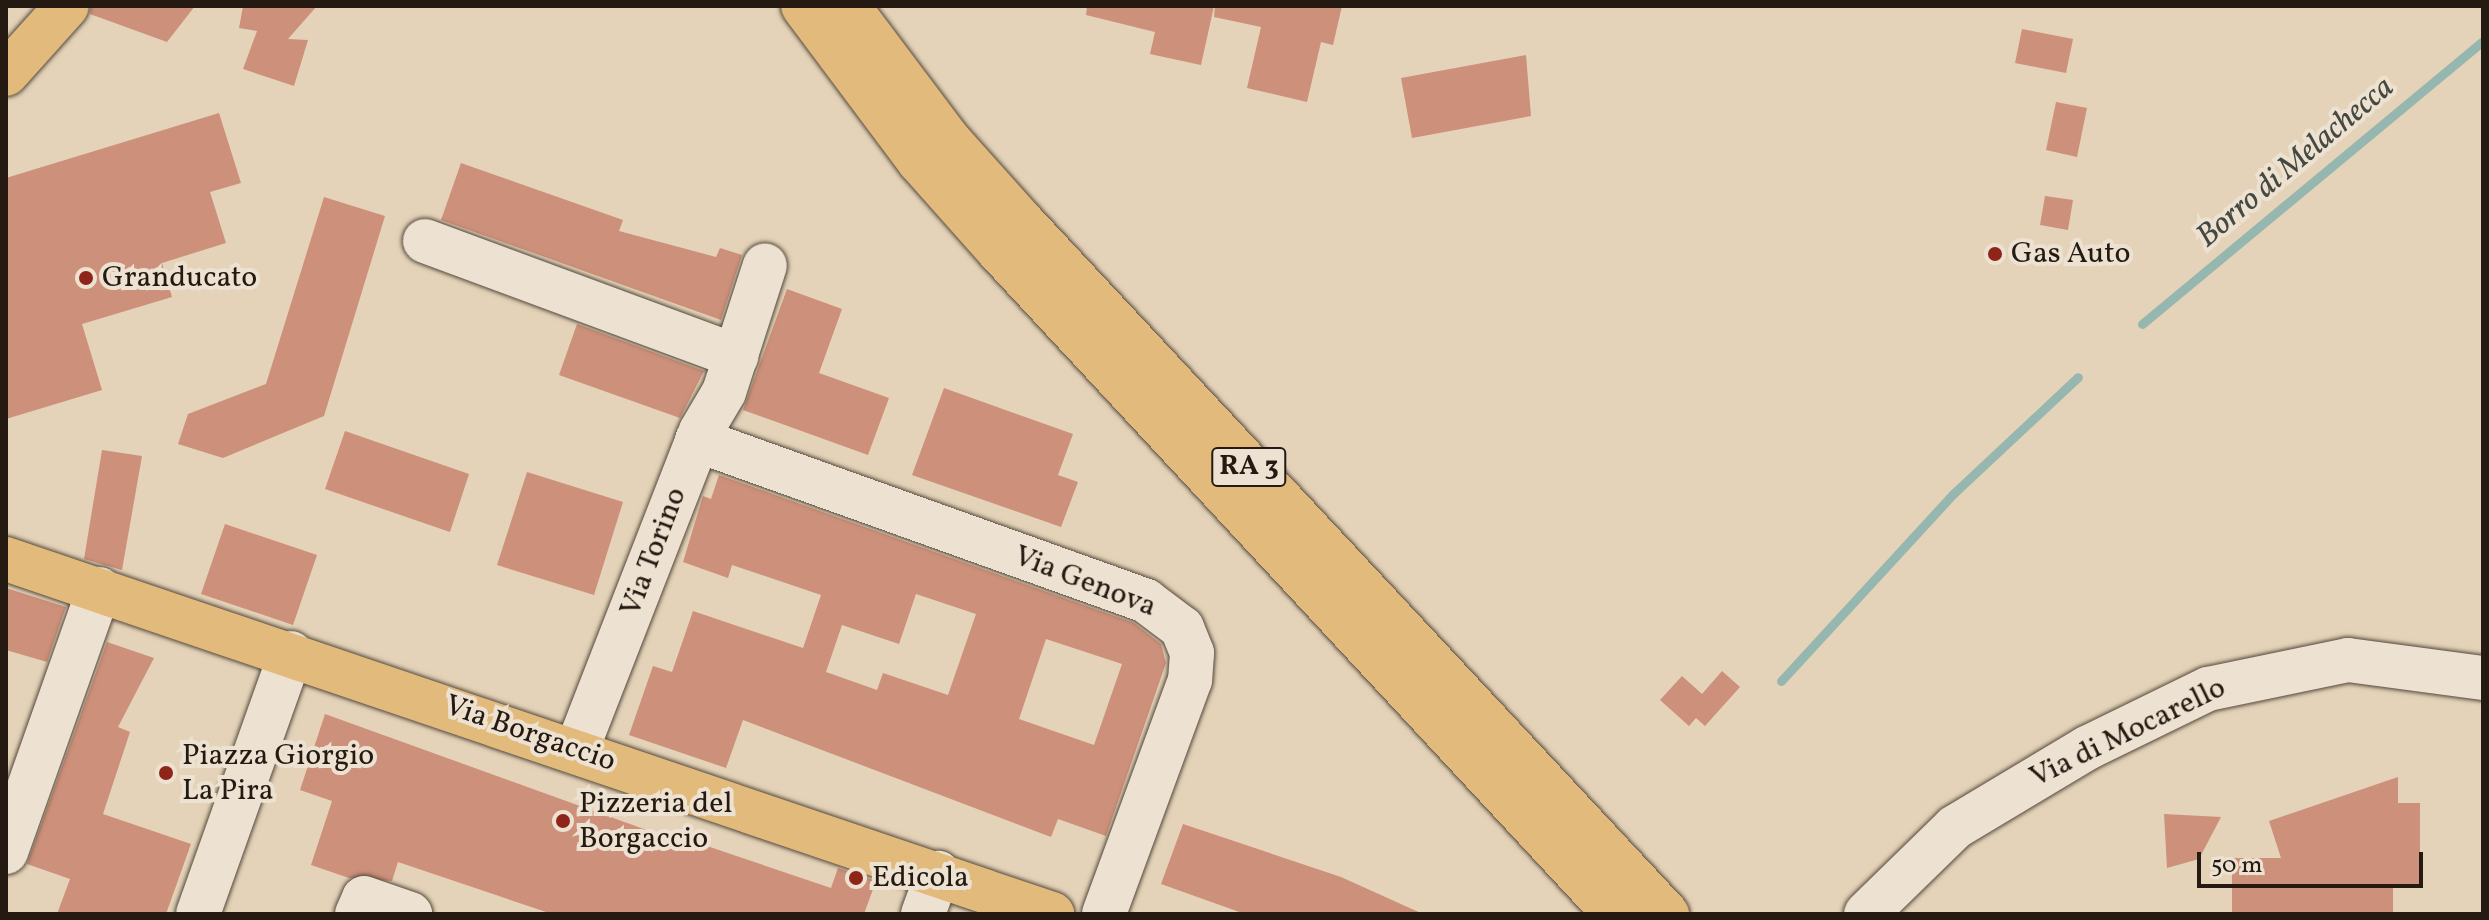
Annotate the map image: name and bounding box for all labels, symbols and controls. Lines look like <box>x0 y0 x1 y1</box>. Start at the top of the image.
water label: Borro di Melachecca <box>2189 69 2403 257</box>
place label: Gas Auto <box>2011 236 2130 272</box>
marker: Gas Auto <box>1986 245 2004 263</box>
place label: Granducato <box>102 260 257 296</box>
marker: Granducato <box>77 269 95 287</box>
road number: RA 3 <box>1211 443 1287 491</box>
street label: Via Torino <box>613 482 695 622</box>
street label: Via Genova <box>1009 538 1161 626</box>
street label: Via di Mocarello <box>2024 670 2232 796</box>
street label: Via Borgaccio <box>440 688 620 780</box>
place label: Piazza Giorgio La Pira <box>182 738 374 808</box>
marker: Piazza Giorgio La Pira <box>157 764 175 782</box>
place label: Pizzeria del Borgaccio <box>579 786 732 856</box>
marker: Pizzeria del Borgaccio <box>554 812 572 830</box>
scale bar <box>2201 836 2427 886</box>
text: 50 m <box>2211 849 2263 883</box>
place label: Edicola <box>872 860 969 896</box>
marker: Edicola <box>847 869 865 887</box>

